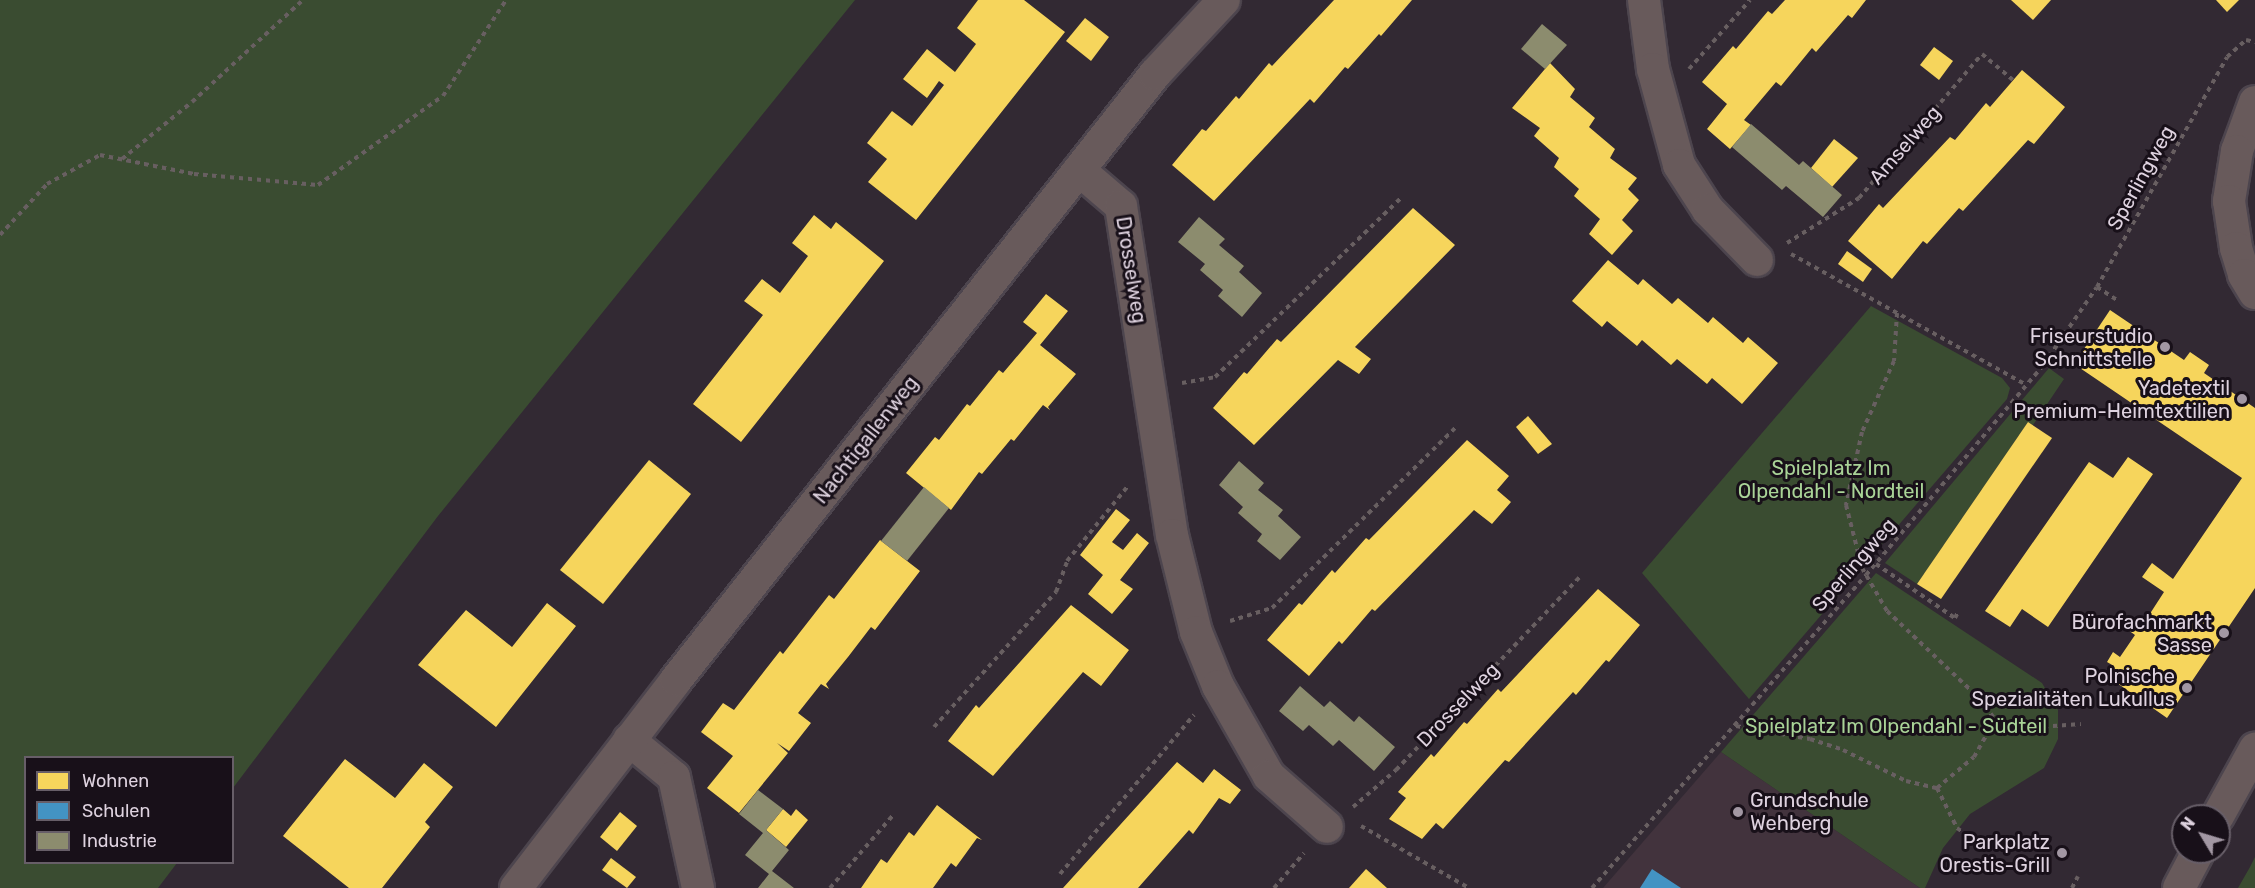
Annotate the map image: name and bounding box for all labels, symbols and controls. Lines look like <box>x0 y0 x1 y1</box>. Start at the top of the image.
street label: Amselweg <box>1864 101 1946 189</box>
street label: Sperlingweg <box>2102 122 2180 234</box>
street label: Drosselweg <box>1111 215 1151 325</box>
place label: Friseurstudio Schnittstelle <box>2030 324 2153 371</box>
marker: Friseurstudio Schnittstelle <box>2158 340 2172 354</box>
street label: Nachtigallenweg <box>809 371 923 509</box>
place label: Yadetextil Premium-Heimtextilien <box>2013 376 2230 423</box>
marker: Yadetextil Premium-Heimtextilien <box>2235 392 2249 406</box>
park label: Spielplatz Im Olpendahl - Nordteil <box>1738 456 1924 503</box>
street label: Sperlingweg <box>1807 513 1901 617</box>
place label: Bürofachmarkt Sasse <box>2071 610 2212 657</box>
marker: Bürofachmarkt Sasse <box>2217 626 2231 640</box>
street label: Drosselweg <box>1412 658 1504 752</box>
place label: Polnische Spezialitäten Lukullus <box>1972 664 2175 711</box>
marker: Polnische Spezialitäten Lukullus <box>2180 681 2194 695</box>
park label: Spielplatz Im Olpendahl - Südteil <box>1745 714 2047 738</box>
legend <box>24 756 234 864</box>
text: Wohnen <box>82 770 149 792</box>
place label: Grundschule Wehberg <box>1750 789 1869 836</box>
text: Schulen <box>82 800 150 822</box>
north arrow <box>2171 804 2231 864</box>
marker: Grundschule Wehberg <box>1731 805 1745 819</box>
text: N <box>2177 813 2199 834</box>
text: Industrie <box>82 830 157 852</box>
place label: Parkplatz Orestis-Grill <box>1940 830 2050 877</box>
marker: Parkplatz Orestis-Grill <box>2055 846 2069 860</box>

